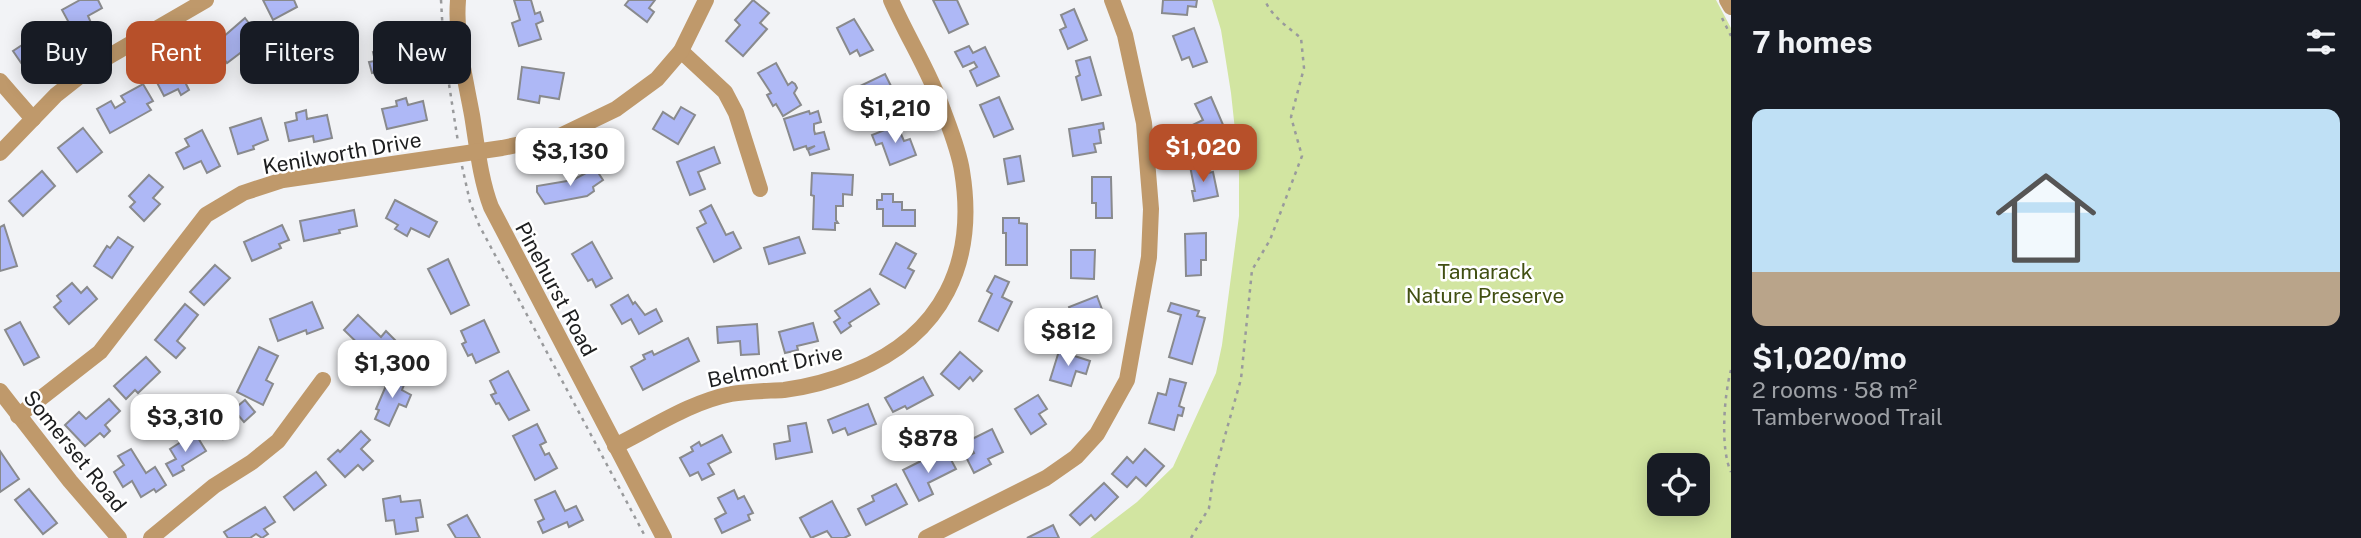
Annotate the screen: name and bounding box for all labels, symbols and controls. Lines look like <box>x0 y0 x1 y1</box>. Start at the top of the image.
chip: Buy <box>21 21 112 84</box>
chip: Rent <box>126 21 226 84</box>
chip: Filters <box>240 21 359 84</box>
chip: New <box>373 21 471 84</box>
icon: filters <box>2302 23 2340 61</box>
text: 7 homes <box>1752 24 1873 60</box>
pin: $1,210 <box>838 86 952 145</box>
text: $1,210 <box>859 94 931 121</box>
pin: $1,020 <box>1146 124 1260 184</box>
street label: Kenilworth Drive <box>261 127 423 179</box>
pin: $3,130 <box>513 128 627 188</box>
text: $1,020 <box>1165 133 1241 160</box>
text: $3,130 <box>531 137 609 164</box>
icon: home <box>1983 155 2109 281</box>
street label: Pinehurst Road <box>510 217 602 361</box>
park label: Tamarack Nature Preserve <box>1406 259 1564 308</box>
pin: $812 <box>1027 308 1109 368</box>
text: $812 <box>1040 317 1096 344</box>
street label: Belmont Drive <box>705 339 845 393</box>
pin: $1,300 <box>335 340 449 400</box>
text: $1,020/mo <box>1752 340 1907 376</box>
text: $1,300 <box>354 349 430 376</box>
text: 2 rooms · 58 m² <box>1752 376 1917 403</box>
street label: Somerset Road <box>18 385 132 517</box>
pin: $3,310 <box>128 394 242 454</box>
text: $3,310 <box>146 403 224 430</box>
text: Tamberwood Trail <box>1752 403 1943 430</box>
pin: $878 <box>887 416 969 475</box>
text: $878 <box>898 424 958 451</box>
map controls <box>1647 453 1710 516</box>
button: locate <box>1647 453 1710 516</box>

